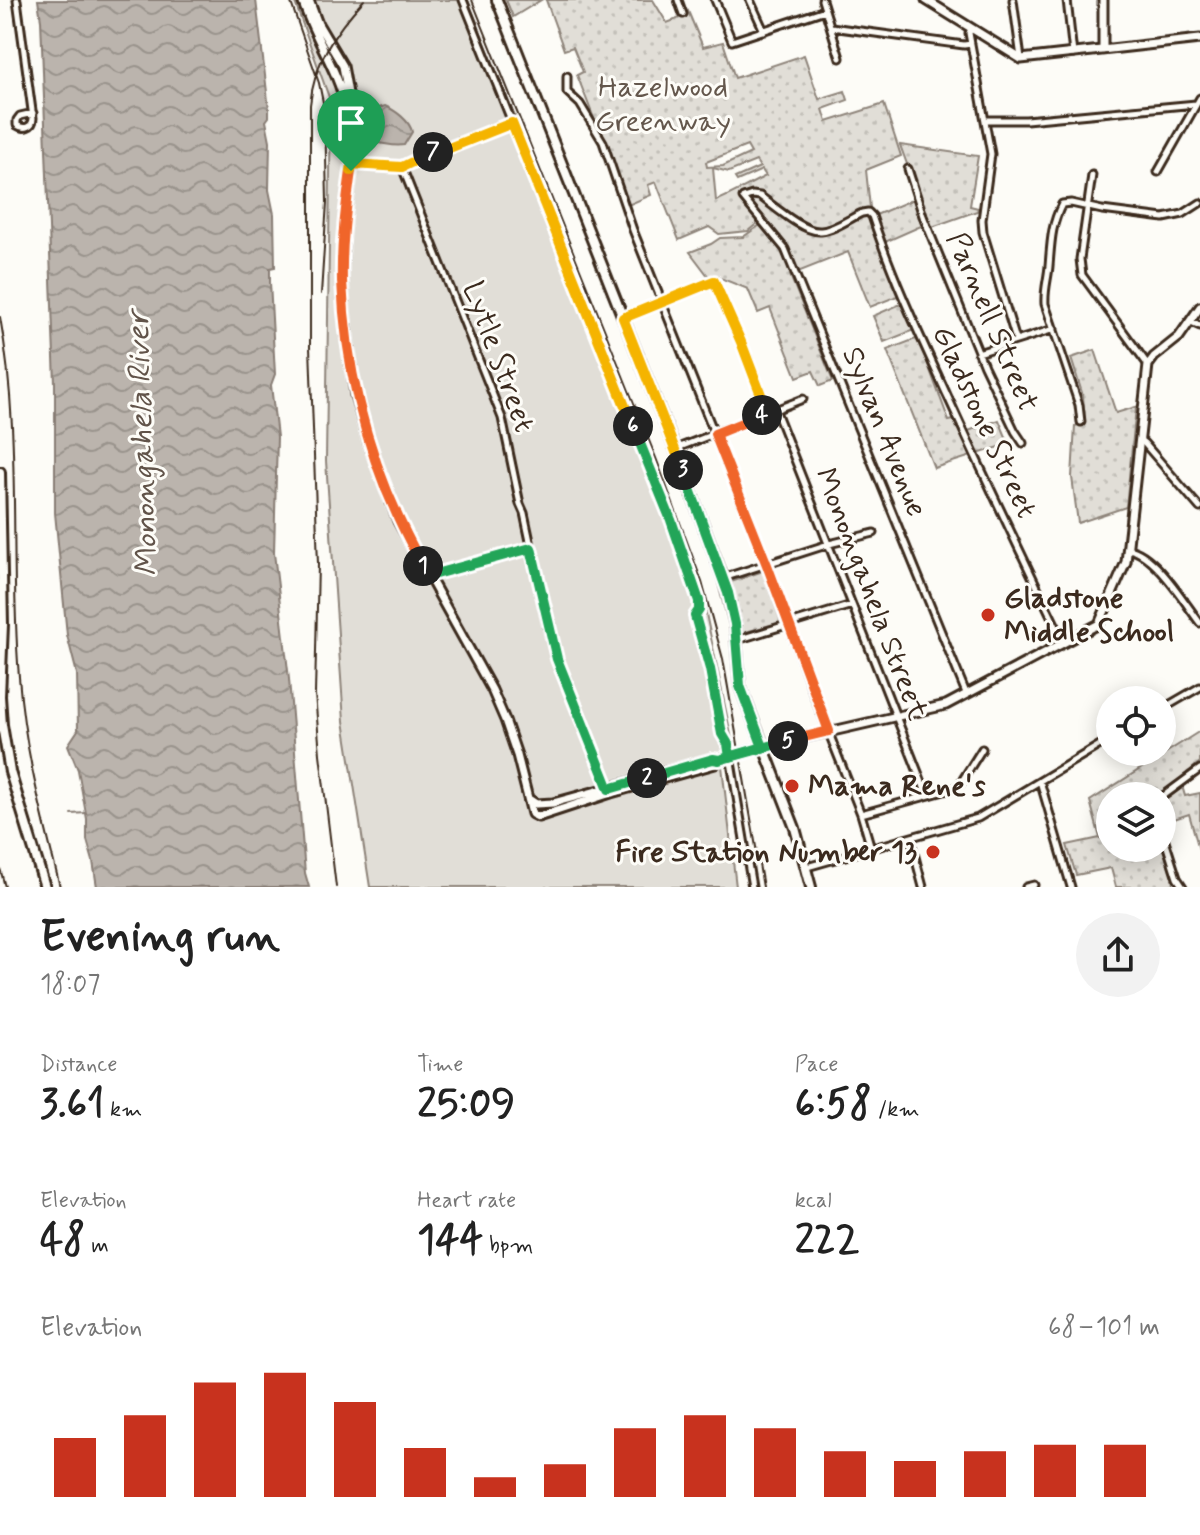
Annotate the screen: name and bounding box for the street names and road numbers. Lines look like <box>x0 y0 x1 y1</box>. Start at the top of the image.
street label: Parnell Street <box>937 226 1047 418</box>
street label: Lytle Street <box>453 276 543 438</box>
street label: Gladstone Street <box>922 319 1046 525</box>
street label: Sylvan Avenue <box>832 341 936 523</box>
street label: Monongahela Street <box>805 462 937 726</box>

